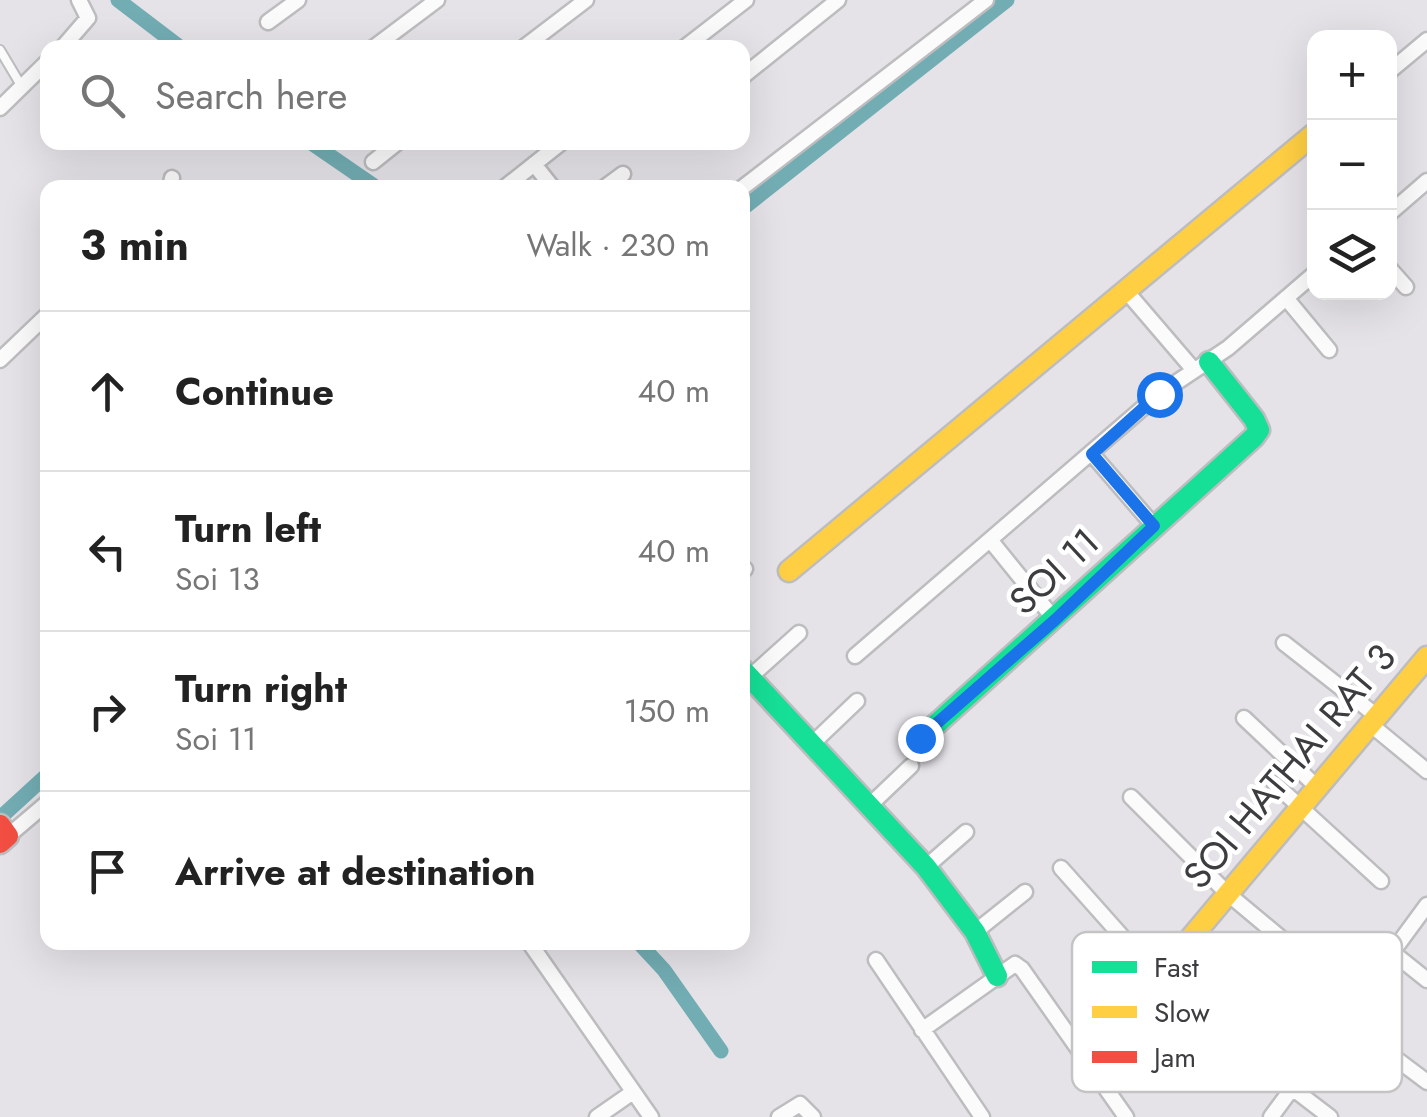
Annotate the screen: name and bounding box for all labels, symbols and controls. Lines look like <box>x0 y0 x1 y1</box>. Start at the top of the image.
map controls <box>1307 30 1397 300</box>
button: + <box>1307 30 1397 120</box>
search box <box>40 40 750 150</box>
icon: search <box>75 68 130 123</box>
text: Search here <box>155 68 347 123</box>
button: − <box>1307 120 1397 210</box>
button: layers <box>1307 210 1397 300</box>
text: 3 min <box>80 215 189 276</box>
text: Walk · 230 m <box>526 222 710 268</box>
icon: ahead <box>80 364 135 419</box>
text: Continue <box>175 364 334 419</box>
text: 40 m <box>638 368 710 414</box>
route start <box>1137 372 1183 418</box>
text: Turn left <box>175 501 321 556</box>
street label: SOI 11 <box>997 515 1111 627</box>
icon: left <box>80 524 135 579</box>
text: 40 m <box>638 528 710 574</box>
text: Soi 13 <box>175 556 260 602</box>
street label: SOI HATHAI RAT 3 <box>1170 631 1408 901</box>
text: Turn right <box>175 661 347 716</box>
icon: right <box>80 684 135 739</box>
text: 150 m <box>624 688 710 734</box>
text: Soi 11 <box>175 716 257 762</box>
route end <box>898 716 944 762</box>
icon: arrive <box>80 844 135 899</box>
text: Arrive at destination <box>175 844 536 899</box>
legend <box>1072 932 1402 1092</box>
text: Fast <box>1154 947 1199 988</box>
text: Slow <box>1154 992 1210 1033</box>
text: Jam <box>1150 1037 1196 1078</box>

